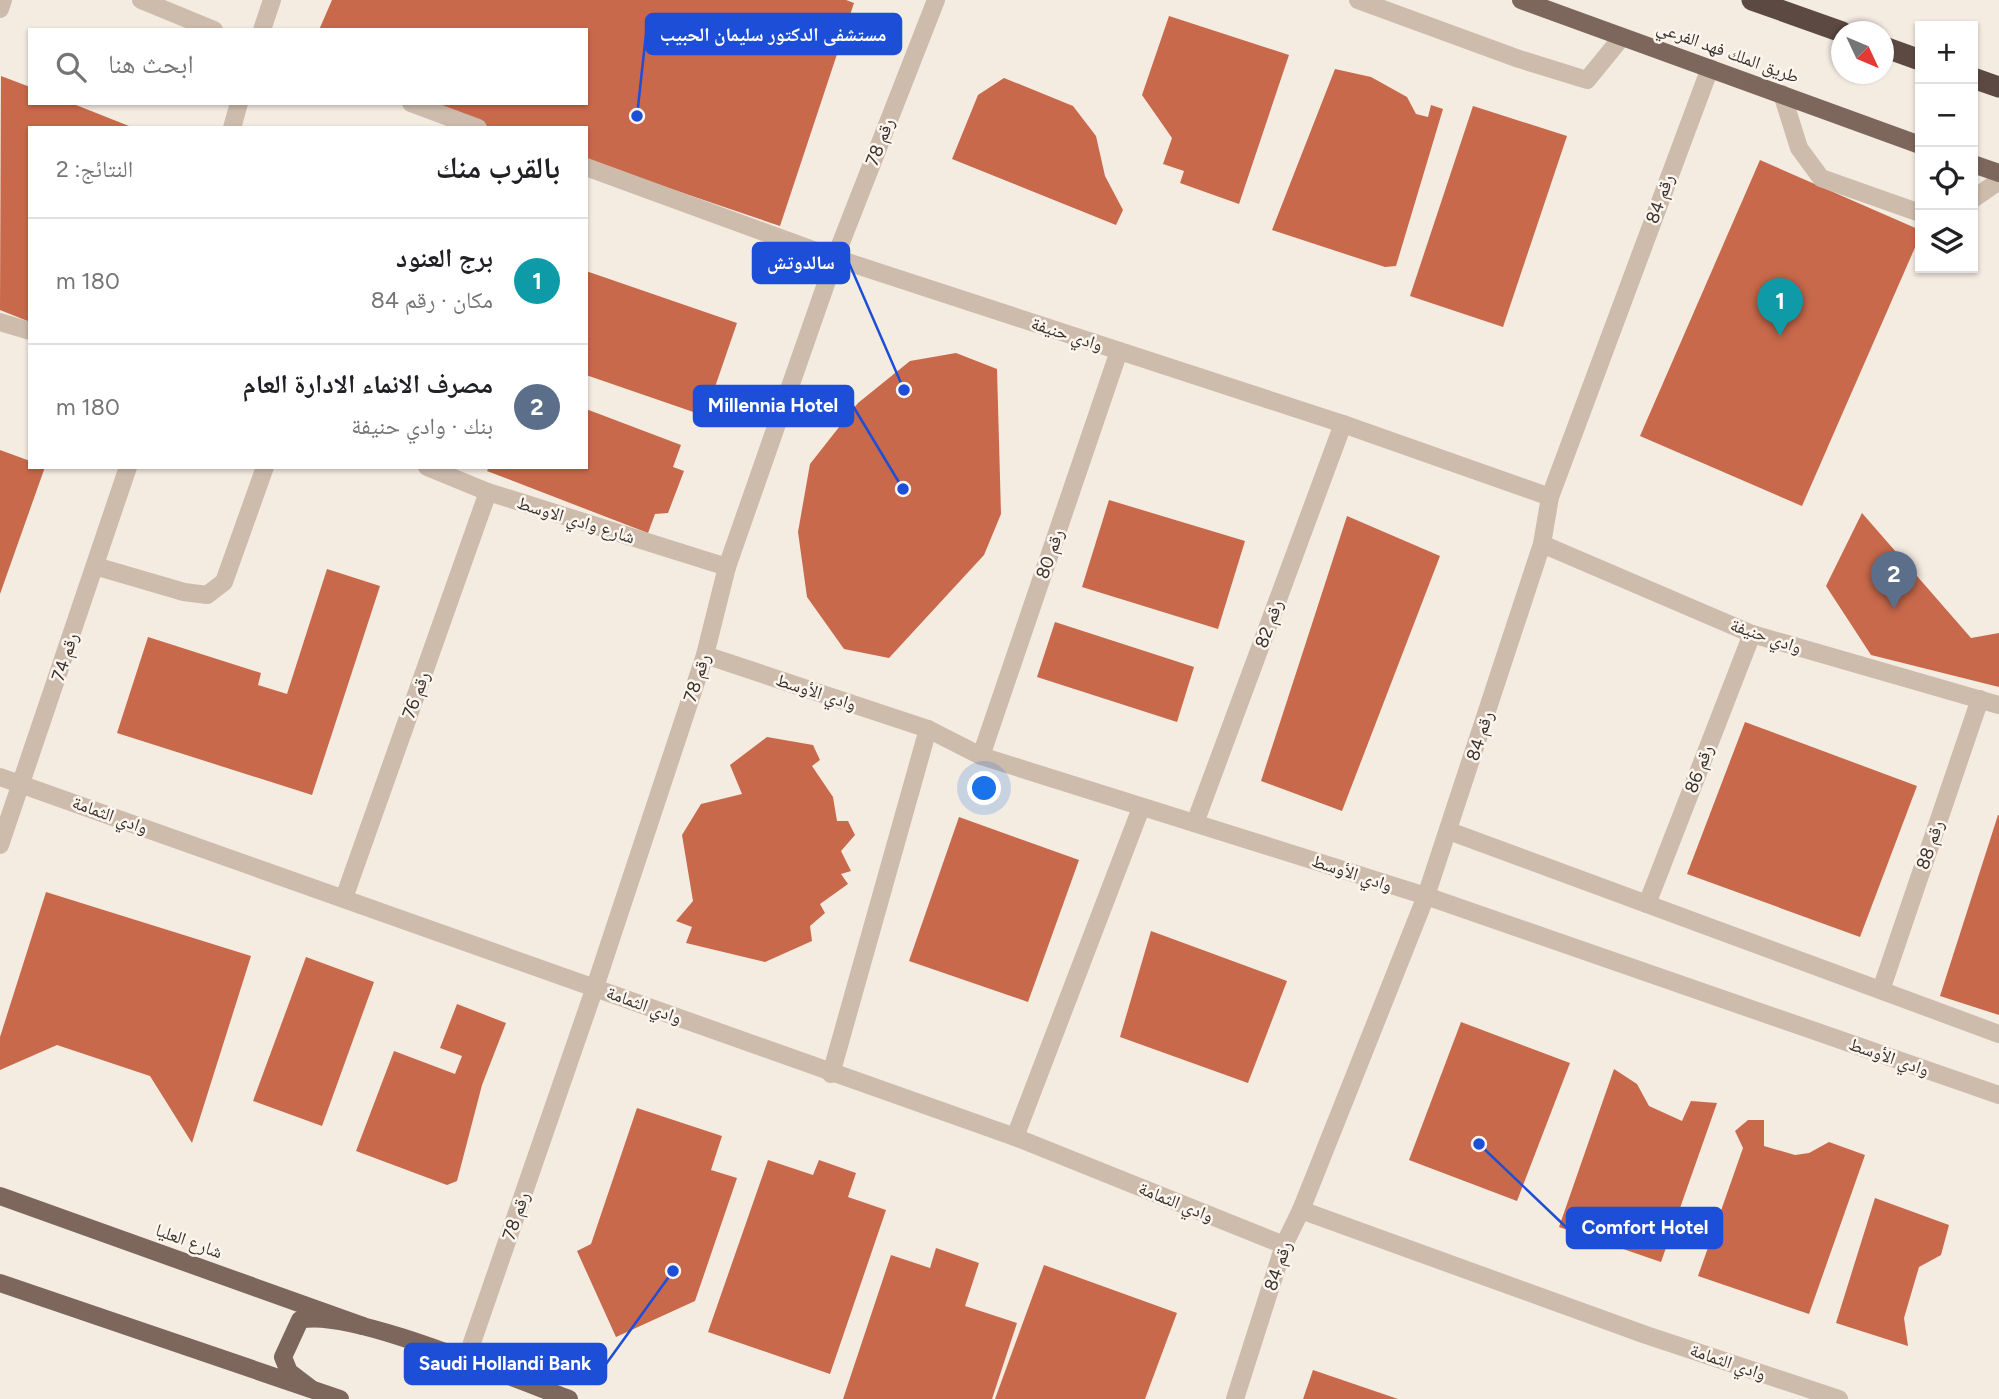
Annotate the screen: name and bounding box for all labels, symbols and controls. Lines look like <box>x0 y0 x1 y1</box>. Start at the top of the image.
callout: مستشفى الدكتور سليمان الحبيب <box>646 14 901 54</box>
street label: طريق الملك فهد الفرعي <box>1652 16 1802 91</box>
north arrow <box>1831 21 1894 84</box>
map controls <box>1915 21 1978 273</box>
button: + <box>1915 21 1978 84</box>
text: مستشفى الدكتور سليمان الحبيب <box>660 23 886 46</box>
search box <box>28 28 588 105</box>
icon: search <box>52 48 90 86</box>
text: ابحث هنا <box>108 48 194 80</box>
button: − <box>1915 84 1978 147</box>
street label: رقم 78 <box>861 115 900 169</box>
button: locate <box>1915 147 1978 210</box>
text: بالقرب منك <box>436 149 560 186</box>
text: النتائج: 2 <box>56 155 133 183</box>
street label: رقم 84 <box>1641 171 1680 227</box>
button: layers <box>1915 210 1978 273</box>
text: برج العنود <box>396 242 493 274</box>
callout: سالدوتش <box>753 243 849 283</box>
text: سالدوتش <box>767 251 835 274</box>
text: 180 m <box>56 267 120 295</box>
text: 1 <box>532 267 542 295</box>
pin: 1 <box>1757 278 1803 336</box>
text: مكان · رقم 84 <box>371 286 493 314</box>
street label: وادي حنيفة <box>1027 312 1106 359</box>
text: مصرف الانماء الادارة العام <box>243 368 493 400</box>
callout: Millennia Hotel <box>694 386 853 426</box>
text: 180 m <box>56 393 120 421</box>
text: 2 <box>530 393 544 421</box>
text: Millennia Hotel <box>708 394 838 417</box>
text: بنك · وادي حنيفة <box>351 412 493 440</box>
street label: شارع وادي الاوسط <box>513 492 638 552</box>
street label: رقم 80 <box>1031 526 1070 582</box>
pin: 2 <box>1871 551 1917 609</box>
street label: رقم 82 <box>1250 597 1289 651</box>
street label: وادي حنيفة <box>1726 614 1805 662</box>
street label: رقم 74 <box>47 630 84 684</box>
street label: رقم 78 <box>679 651 716 705</box>
street label: رقم 76 <box>397 668 436 722</box>
street label: وادي الأوسط <box>772 669 859 719</box>
street label: رقم 84 <box>1462 708 1499 764</box>
street label: رقم 86 <box>1680 742 1719 797</box>
your location <box>967 771 1001 805</box>
street label: وادي الثمامة <box>68 791 151 842</box>
street label: رقم 88 <box>1911 817 1950 873</box>
street label: وادي الأوسط <box>1308 850 1395 900</box>
street label: وادي الثمامة <box>602 981 685 1032</box>
street label: وادي الأوسط <box>1845 1033 1932 1084</box>
street label: وادي الثمامة <box>1134 1177 1217 1230</box>
street label: رقم 78 <box>498 1189 535 1243</box>
callout: Comfort Hotel <box>1567 1208 1722 1248</box>
text: Comfort Hotel <box>1582 1216 1708 1239</box>
street label: شارع العليا <box>153 1219 225 1263</box>
street label: رقم 84 <box>1259 1238 1298 1294</box>
street label: وادي الثمامة <box>1686 1339 1769 1389</box>
callout: Saudi Hollandi Bank <box>405 1344 606 1384</box>
text: Saudi Hollandi Bank <box>419 1352 592 1375</box>

